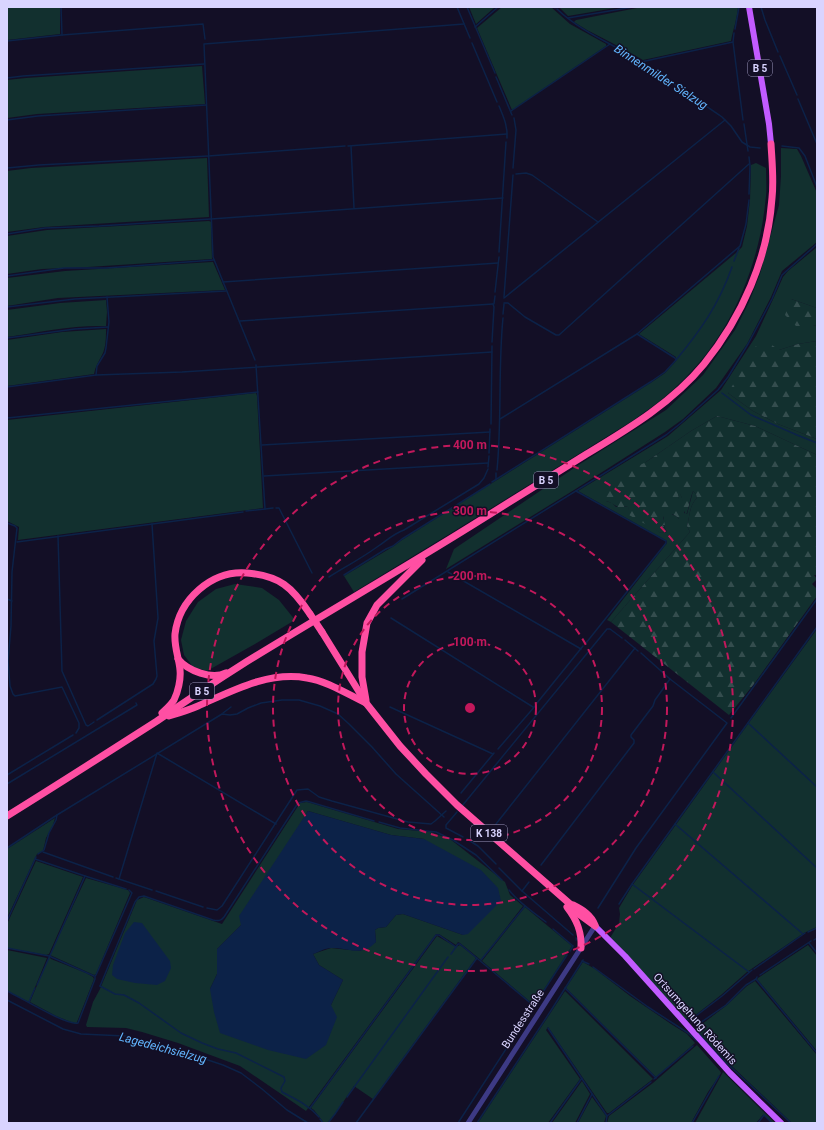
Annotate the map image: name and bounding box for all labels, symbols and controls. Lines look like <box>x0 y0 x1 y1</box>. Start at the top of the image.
water label: Binnenmilder Sielzug <box>612 42 711 113</box>
road number: B 5 <box>748 60 772 76</box>
text: 400 m <box>453 438 487 452</box>
road number: B 5 <box>534 472 558 488</box>
text: 300 m <box>453 504 487 518</box>
text: 200 m <box>453 569 487 583</box>
text: 100 m <box>453 635 487 649</box>
road number: B 5 <box>190 683 214 699</box>
centre of rings <box>463 701 477 715</box>
road number: K 138 <box>471 825 507 841</box>
street label: Ortsumgehung Rödemis <box>650 971 740 1068</box>
street label: Bundesstraße <box>499 987 547 1051</box>
water label: Lagedeichsielzug <box>118 1030 209 1067</box>

